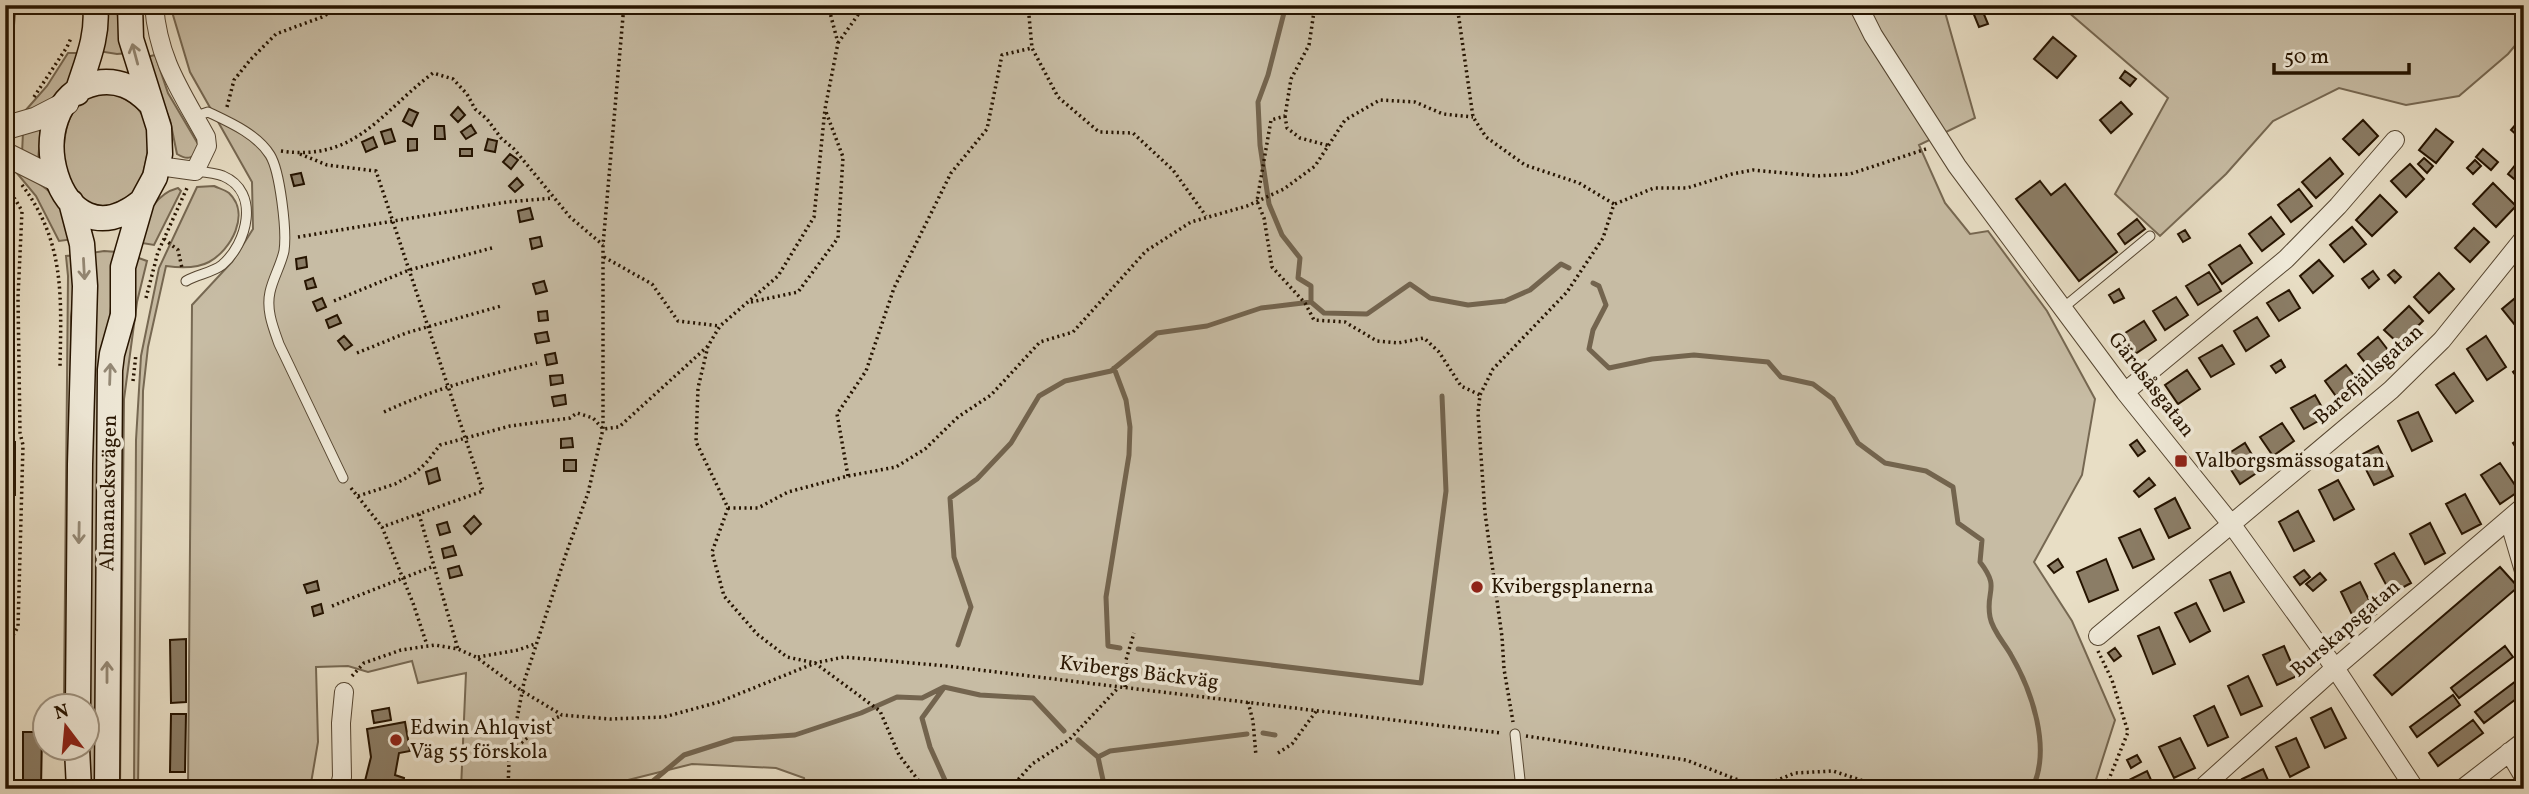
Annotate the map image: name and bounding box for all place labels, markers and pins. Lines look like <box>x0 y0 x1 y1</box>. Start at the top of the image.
place label: Valborgsmässogatan <box>2195 447 2385 476</box>
marker: Valborgsmässogatan <box>2173 453 2189 469</box>
place label: Kvibergsplanerna <box>1491 573 1654 602</box>
marker: Kvibergsplanerna <box>1469 579 1485 595</box>
place label: Edwin Ahlqvist Väg 55 förskola <box>410 714 553 767</box>
marker: Edwin Ahlqvist Väg 55 förskola <box>388 732 404 748</box>

